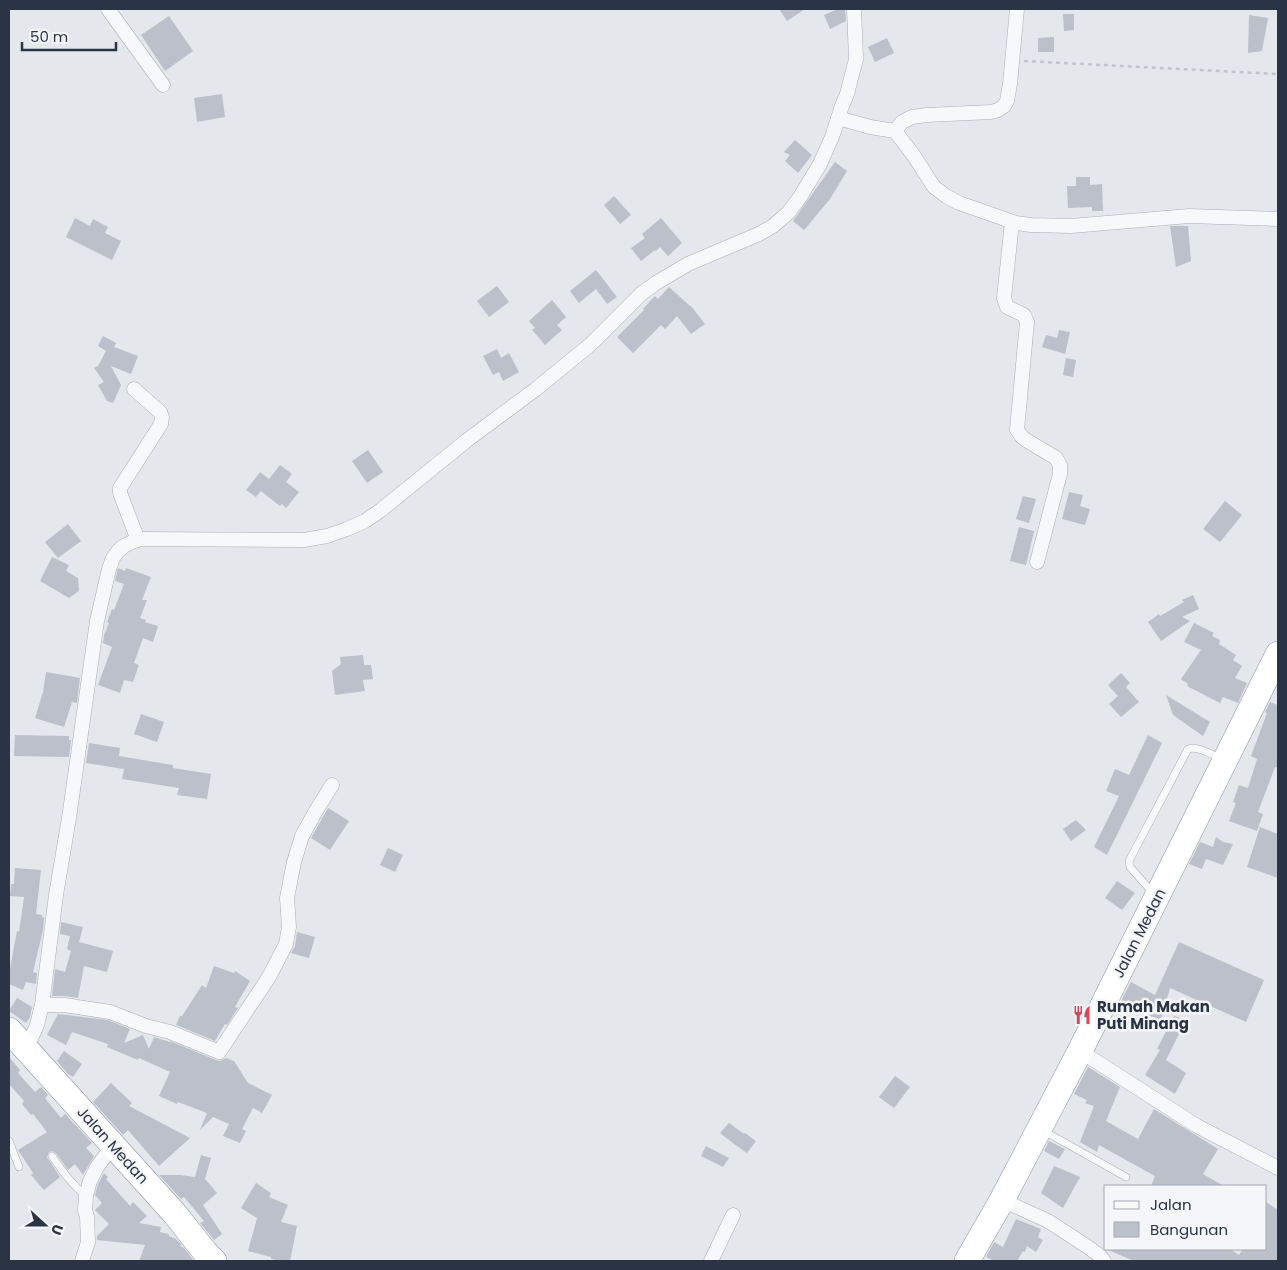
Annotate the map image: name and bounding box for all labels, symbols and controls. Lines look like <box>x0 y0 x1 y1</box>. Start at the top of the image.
scale bar <box>22 20 116 52</box>
text: 50 m <box>30 26 68 47</box>
street label: Jalan Medan <box>1107 885 1171 981</box>
place label: Rumah Makan Puti Minang <box>1097 996 1210 1034</box>
restaurant icon: Rumah Makan Puti Minang <box>1071 1004 1093 1026</box>
street label: Jalan Medan <box>73 1102 153 1188</box>
legend <box>1104 1185 1267 1250</box>
text: Jalan <box>1150 1194 1192 1215</box>
north arrow <box>20 1200 70 1250</box>
text: Bangunan <box>1150 1219 1228 1240</box>
text: U <box>46 1221 68 1238</box>

